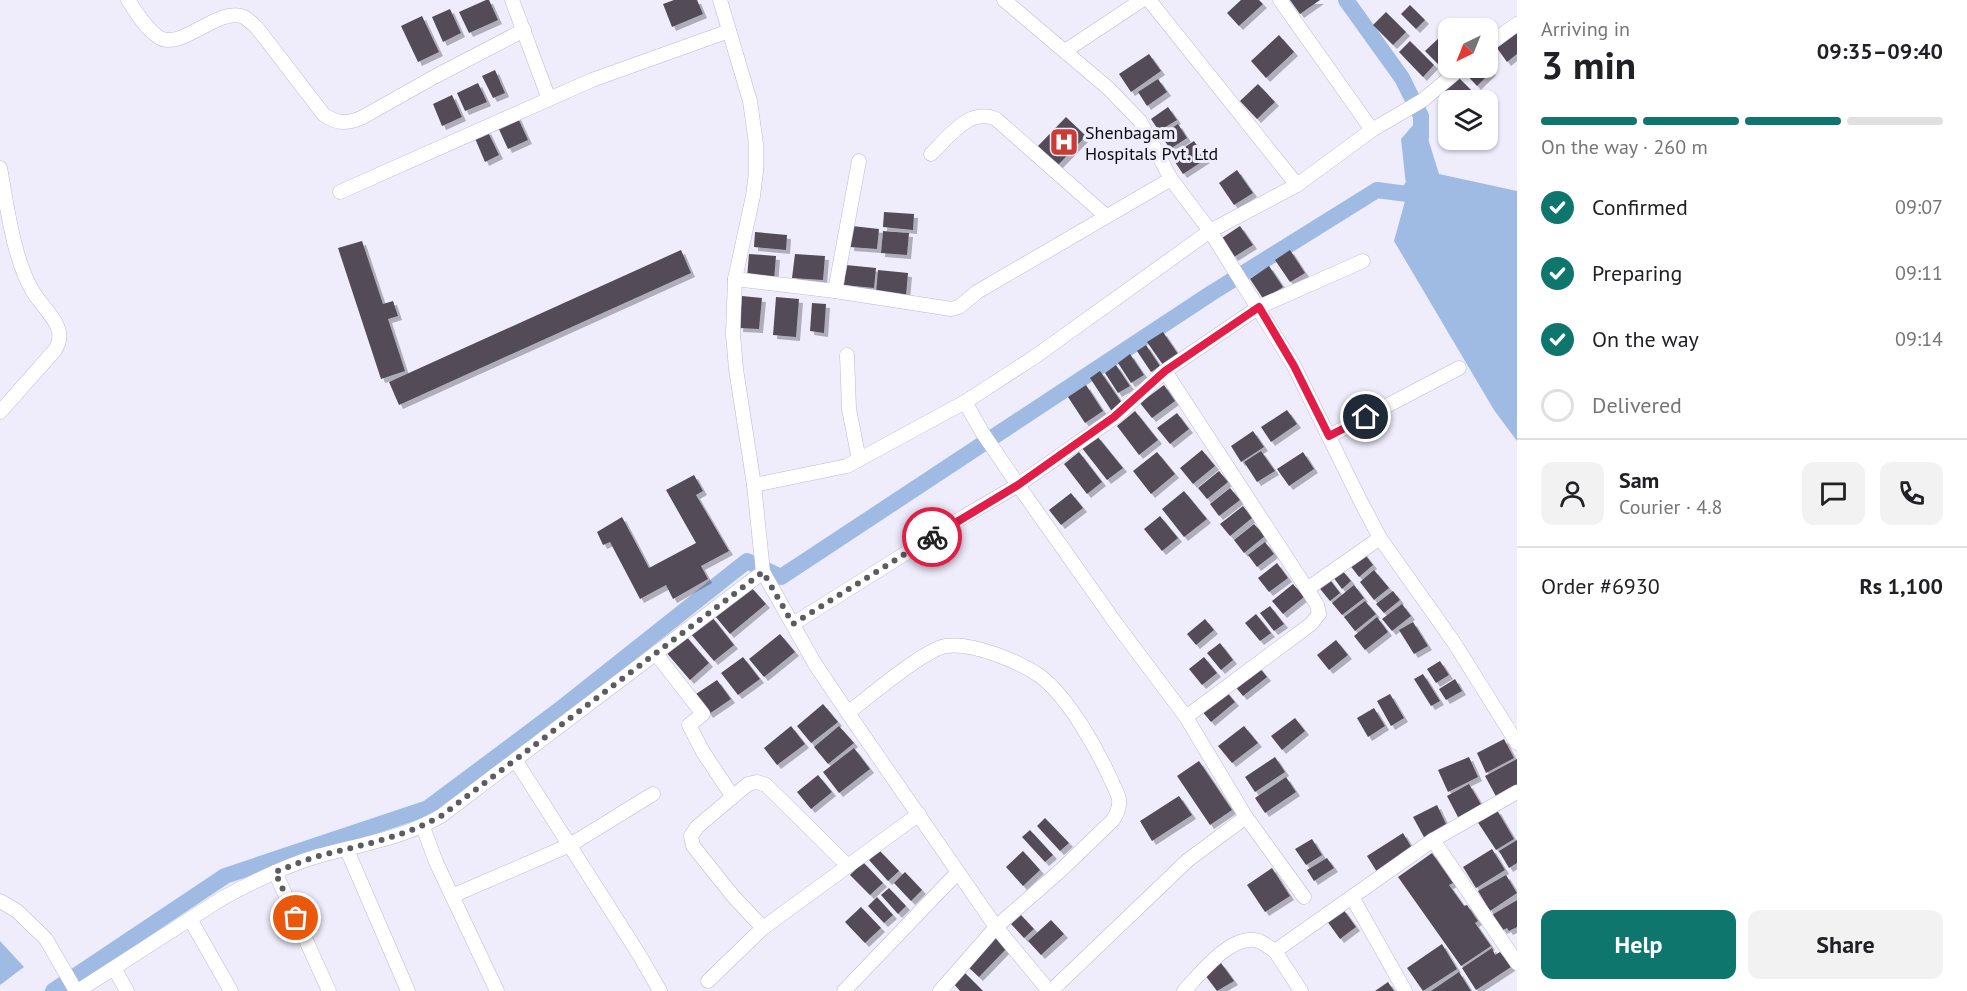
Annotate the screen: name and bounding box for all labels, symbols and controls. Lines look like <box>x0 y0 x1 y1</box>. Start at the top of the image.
text: Arriving in <box>1541 16 1630 42</box>
north arrow <box>1438 18 1498 78</box>
map controls <box>1438 18 1498 150</box>
text: 09:35–09:40 <box>1817 37 1943 65</box>
text: 3 min <box>1541 39 1636 90</box>
button: layers <box>1438 90 1498 150</box>
place label: Shenbagam Hospitals Pvt. Ltd <box>1085 121 1218 165</box>
hospital icon: Shenbagam Hospitals Pvt. Ltd <box>1048 126 1080 158</box>
text: On the way · 260 m <box>1541 134 1708 160</box>
icon: check <box>1541 191 1574 224</box>
text: Confirmed <box>1592 193 1688 221</box>
text: 09:07 <box>1895 194 1943 220</box>
icon: check <box>1541 257 1574 290</box>
text: Preparing <box>1592 259 1682 287</box>
text: 09:11 <box>1895 260 1943 286</box>
icon: check <box>1541 323 1574 356</box>
text: On the way <box>1592 325 1699 353</box>
text: 09:14 <box>1895 326 1943 352</box>
pin <box>1340 391 1391 442</box>
text: Delivered <box>1592 391 1682 419</box>
icon: home <box>1349 400 1382 433</box>
button: person <box>1541 462 1604 525</box>
button: chat <box>1802 462 1865 525</box>
button: phone <box>1880 462 1943 525</box>
text: Sam <box>1619 466 1659 494</box>
text: Courier · 4.8 <box>1619 494 1722 520</box>
courier <box>902 507 962 567</box>
icon: bike <box>916 521 949 554</box>
text: Order #6930 <box>1541 572 1660 600</box>
text: Rs 1,100 <box>1859 572 1943 600</box>
pin <box>270 892 321 943</box>
icon: bag <box>279 901 312 934</box>
button: Help <box>1541 910 1736 979</box>
button: Share <box>1748 910 1943 979</box>

